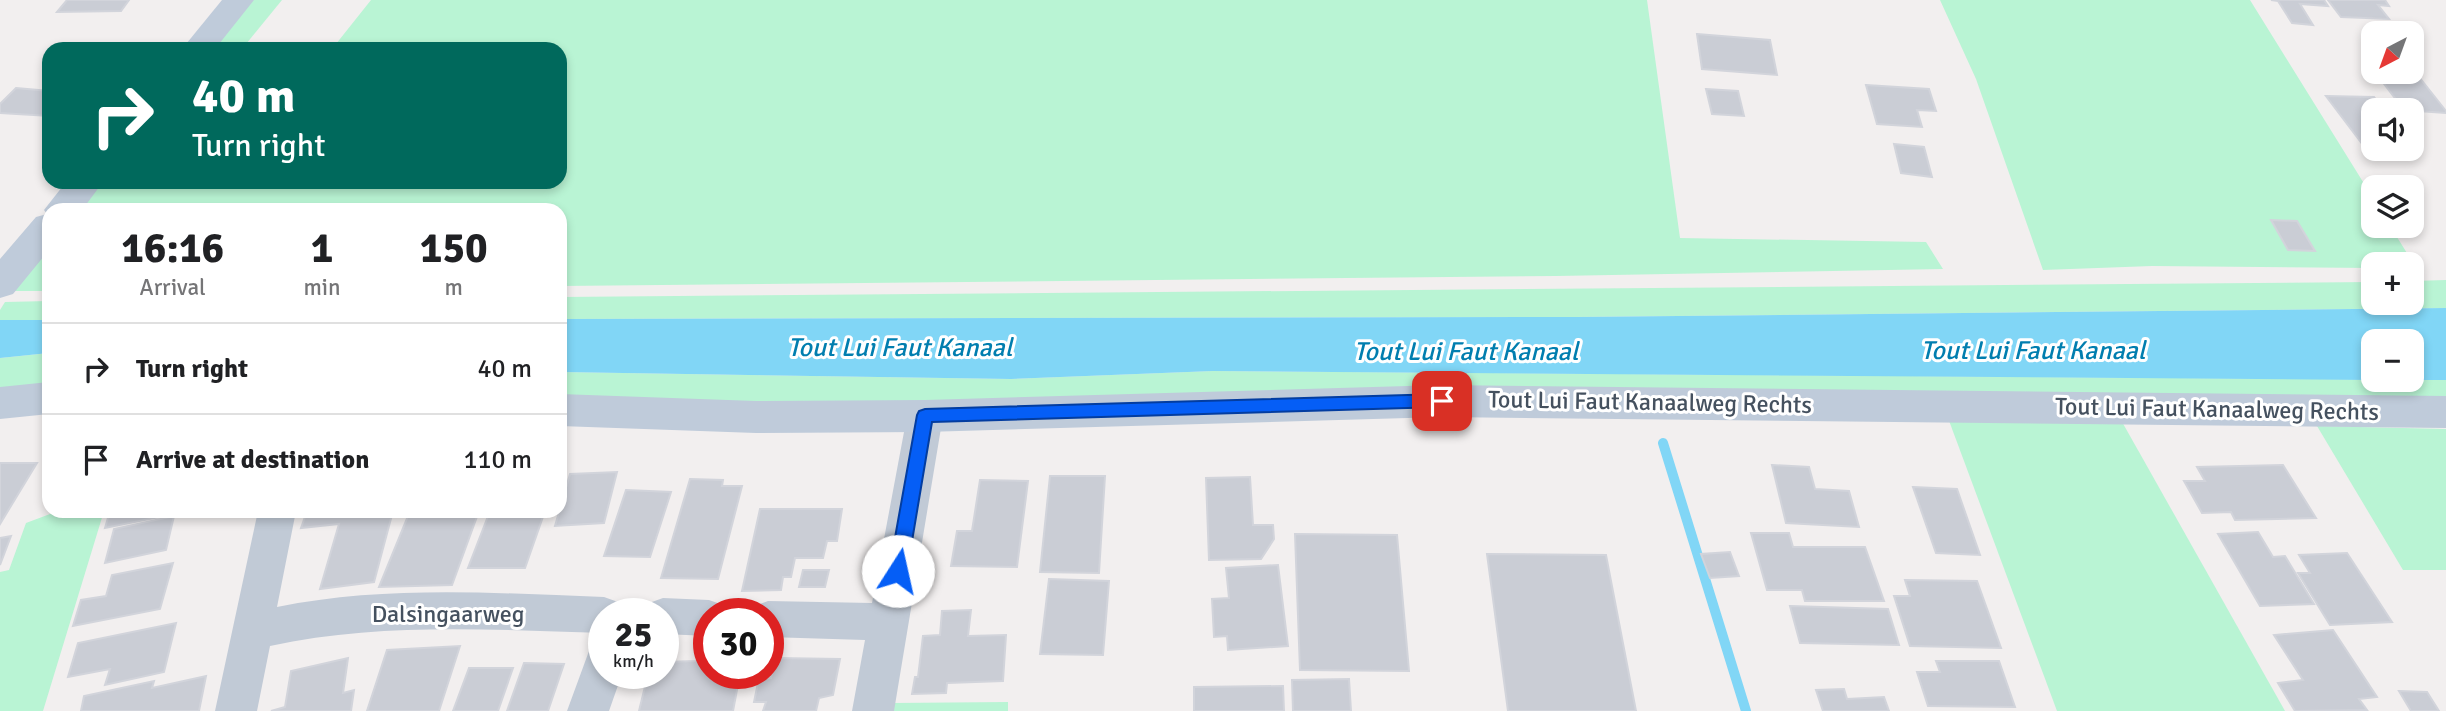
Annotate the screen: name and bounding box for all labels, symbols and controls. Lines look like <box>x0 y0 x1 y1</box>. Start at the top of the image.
north arrow <box>2361 21 2424 84</box>
map controls <box>2361 21 2424 392</box>
text: 40 m <box>192 66 295 126</box>
icon: right <box>77 70 168 161</box>
button: sound <box>2361 98 2424 161</box>
text: Turn right <box>192 126 325 165</box>
button: layers <box>2361 175 2424 238</box>
text: 16:16 <box>121 223 224 274</box>
text: 1 <box>311 223 333 274</box>
text: 150 <box>420 223 488 274</box>
button: + <box>2361 252 2424 315</box>
text: Arrival <box>140 273 206 302</box>
text: min <box>303 273 341 302</box>
text: m <box>445 273 463 302</box>
button: − <box>2361 329 2424 392</box>
water label: Tout Lui Faut Kanaal <box>788 332 1015 364</box>
water label: Tout Lui Faut Kanaal <box>1921 335 2148 367</box>
water label: Tout Lui Faut Kanaal <box>1354 336 1581 368</box>
icon: right <box>77 350 115 388</box>
text: Turn right <box>136 353 248 385</box>
text: 40 m <box>477 353 532 385</box>
pin <box>1412 371 1472 431</box>
icon: arrive <box>1423 382 1461 420</box>
street label: Tout Lui Faut Kanaalweg Rechts <box>1488 384 1812 420</box>
street label: Tout Lui Faut Kanaalweg Rechts <box>2055 391 2379 427</box>
icon: arrive <box>77 441 115 479</box>
text: Arrive at destination <box>136 444 369 476</box>
text: 110 m <box>463 444 532 476</box>
position arrow <box>861 534 935 608</box>
speed limit sign: 30 <box>693 598 784 689</box>
street label: Dalsingaarweg <box>372 599 524 629</box>
text: 25 <box>615 613 652 656</box>
text: km/h <box>613 650 654 672</box>

